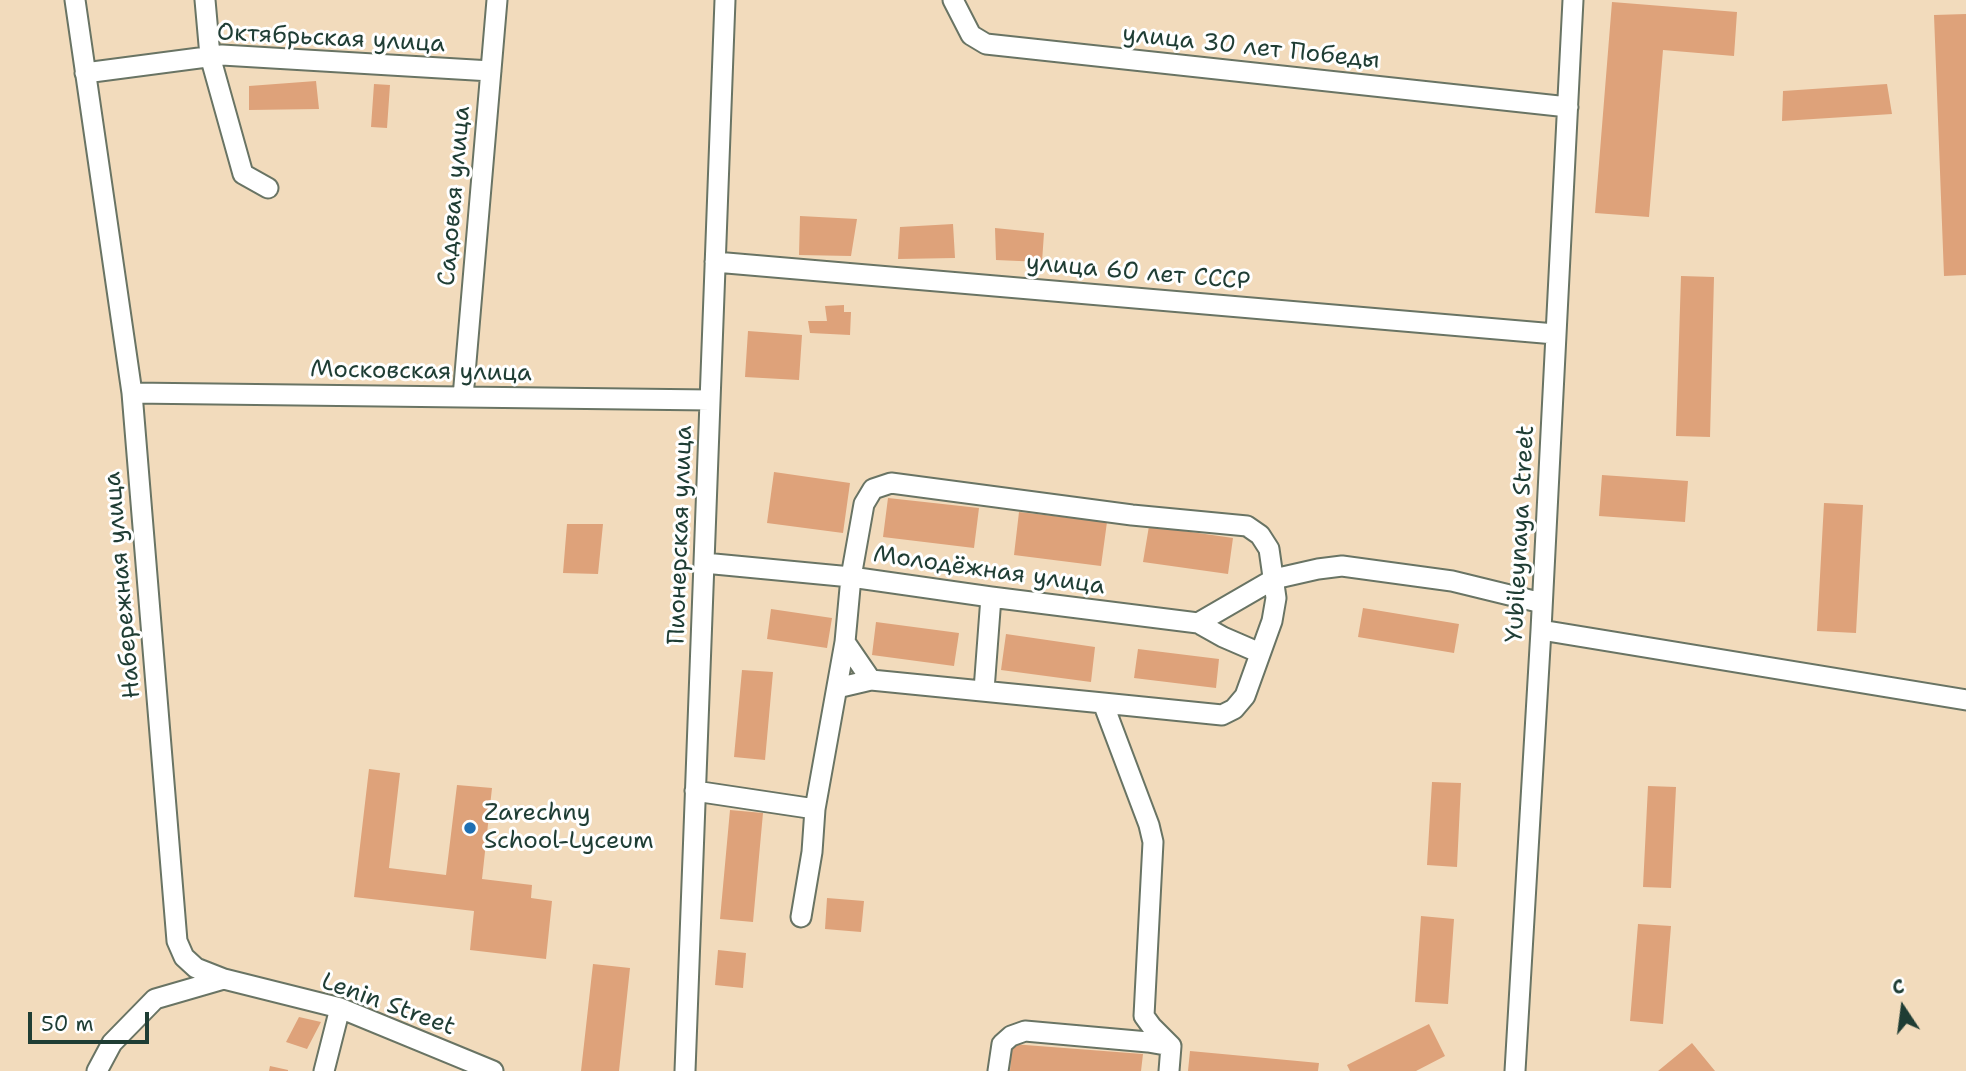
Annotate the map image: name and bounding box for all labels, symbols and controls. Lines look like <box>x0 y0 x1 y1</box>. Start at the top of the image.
street label: Октябрьская улица <box>216 19 446 59</box>
street label: улица 30 лет Победы <box>1121 20 1381 76</box>
street label: Садовая улица <box>433 105 477 287</box>
street label: улица 60 лет СССР <box>1025 249 1251 297</box>
street label: Московская улица <box>310 356 532 388</box>
street label: Пионерская улица <box>663 425 699 645</box>
street label: Yubileynaya Street <box>1501 425 1541 643</box>
street label: Набережная улица <box>99 470 147 700</box>
street label: Молодёжная улица <box>871 540 1107 602</box>
place label: Zarechny School-Lyceum <box>484 800 654 856</box>
marker: Zarechny School-Lyceum <box>462 820 478 836</box>
street label: Lenin Street <box>317 967 459 1043</box>
north arrow <box>1868 973 1938 1043</box>
text: С <box>1890 974 1907 1001</box>
scale bar <box>32 998 152 1042</box>
text: 50 m <box>41 1010 94 1038</box>

